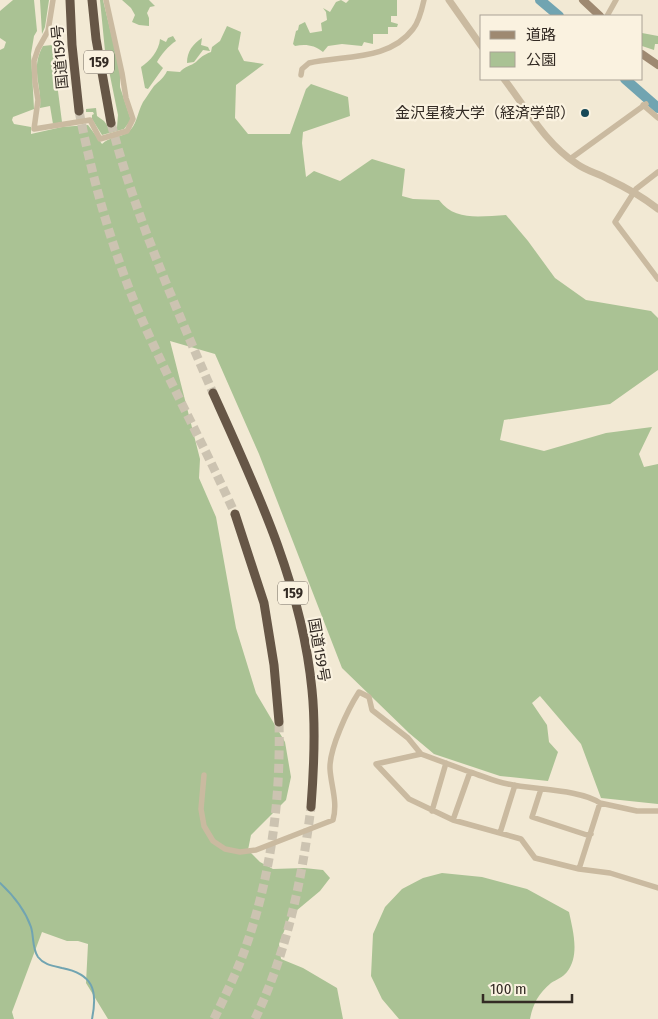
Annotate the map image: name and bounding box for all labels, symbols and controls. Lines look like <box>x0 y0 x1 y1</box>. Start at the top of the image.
legend <box>480 15 643 80</box>
street label: 国道159号 <box>48 24 72 90</box>
text: 道路 <box>526 26 556 44</box>
road number: 159 <box>84 51 114 74</box>
text: 公園 <box>526 51 556 69</box>
place label: 金沢星稜大学（経済学部） <box>395 104 575 122</box>
marker: 金沢星稜大学（経済学部） <box>579 107 591 119</box>
road number: 159 <box>278 582 308 604</box>
street label: 国道159号 <box>305 617 333 683</box>
scale bar <box>483 972 572 1004</box>
text: 100 m <box>490 980 527 998</box>

